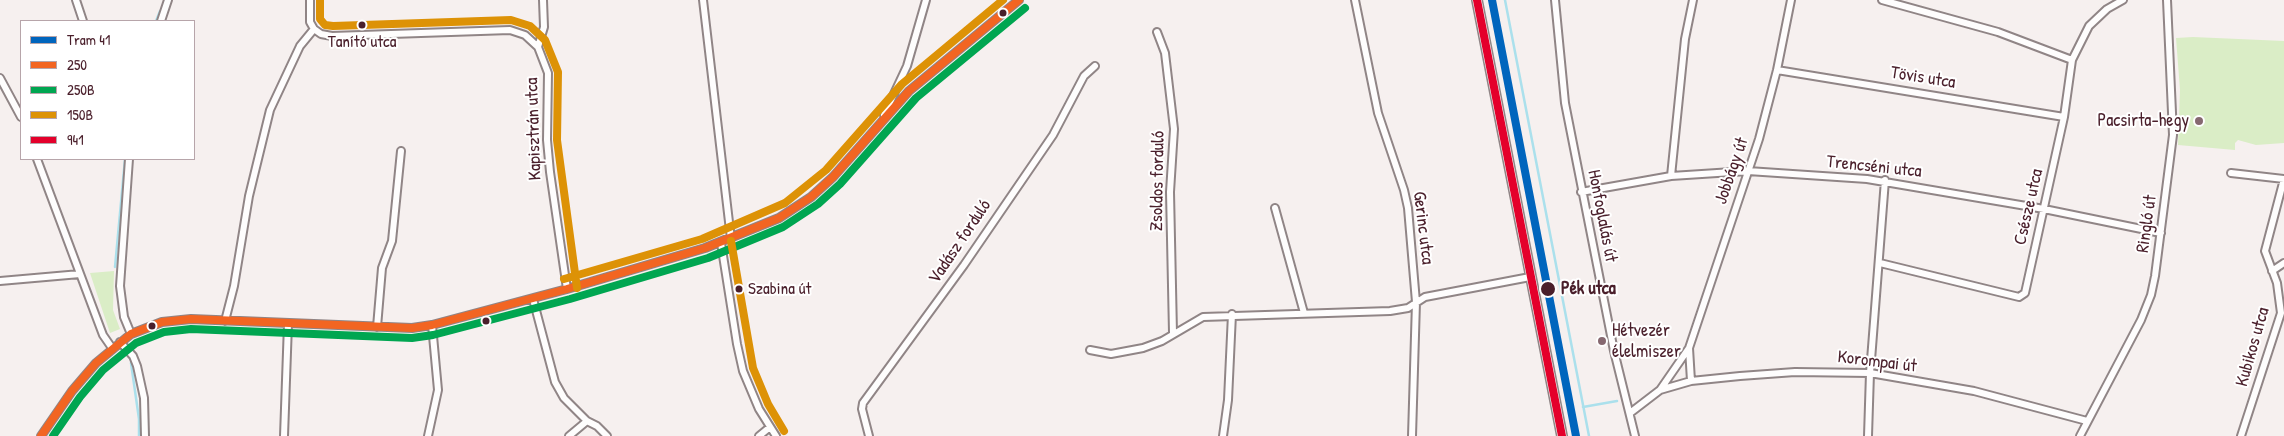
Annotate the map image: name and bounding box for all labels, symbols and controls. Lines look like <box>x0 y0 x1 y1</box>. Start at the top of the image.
unlabelled marker <box>998 8 1008 18</box>
legend <box>20 20 195 160</box>
marker: Tanító utca <box>357 20 367 30</box>
text: Tram 41 <box>67 29 110 50</box>
place label: Tanító utca <box>328 32 396 52</box>
text: 250 <box>67 54 87 75</box>
street label: Tövis utca <box>1889 62 1957 94</box>
street label: Kapisztrán utca <box>521 77 547 181</box>
text: 250B <box>67 79 95 100</box>
text: 150B <box>67 104 93 125</box>
place label: Pacsirta-hegy <box>2098 110 2189 132</box>
marker: Pacsirta-hegy <box>2193 115 2205 127</box>
text: 941 <box>67 129 84 150</box>
street label: Zsoldos forduló <box>1146 131 1170 231</box>
street label: Jobbágy út <box>1711 135 1753 207</box>
street label: Trencséni utca <box>1825 151 1923 183</box>
street label: Csésze utca <box>2010 167 2048 247</box>
street label: Honfoglalás út <box>1582 168 1622 264</box>
street label: Gerinc utca <box>1408 190 1438 266</box>
street label: Ringló út <box>2132 194 2162 254</box>
street label: Vadász forduló <box>924 196 996 288</box>
place label: Pék utca <box>1561 278 1616 300</box>
place label: Szabina út <box>748 279 811 299</box>
marker: Pék utca <box>1539 280 1557 298</box>
marker: Szabina út <box>734 284 744 294</box>
street label: Kubikos utca <box>2231 305 2275 389</box>
unlabelled marker <box>481 316 491 326</box>
place label: Hétvezér élelmiszer <box>1612 320 1681 362</box>
unlabelled marker <box>147 321 157 331</box>
marker: Hétvezér élelmiszer <box>1596 335 1608 347</box>
street label: Korompai út <box>1836 346 1918 378</box>

